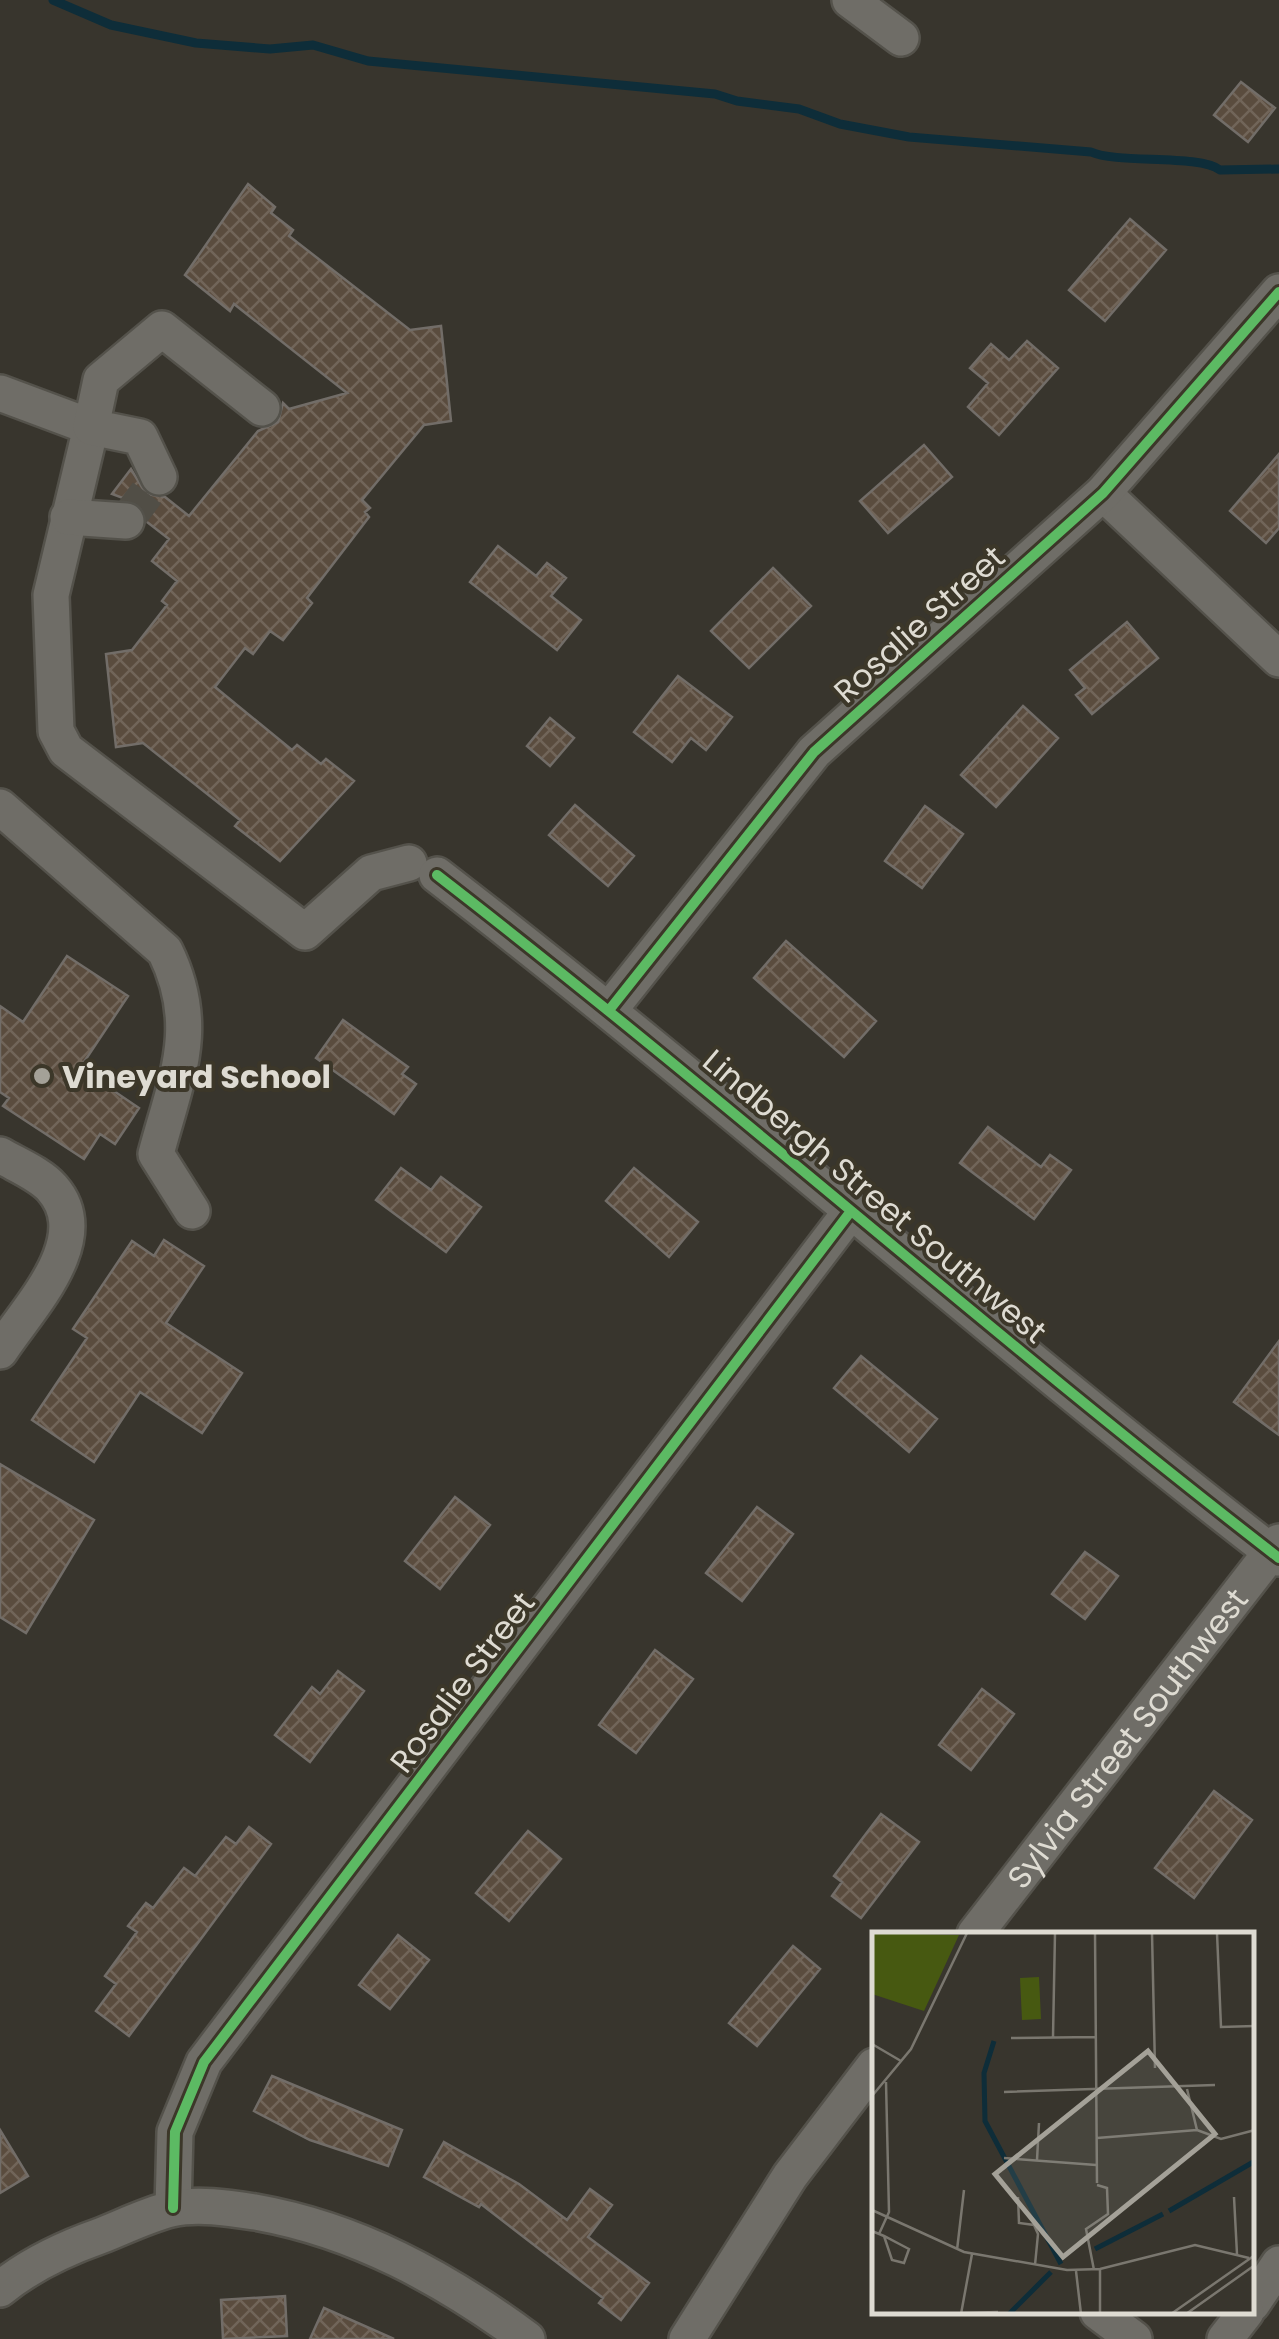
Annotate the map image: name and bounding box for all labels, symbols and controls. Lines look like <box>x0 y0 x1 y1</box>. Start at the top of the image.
street label: Rosalie Street <box>824 535 1014 713</box>
street label: Lindbergh Street Southwest <box>693 1039 1057 1353</box>
place label: Vineyard School <box>62 1054 331 1099</box>
marker: Vineyard School <box>31 1065 53 1087</box>
street label: Sylvia Street Southwest <box>996 1578 1258 1898</box>
street label: Rosalie Street <box>379 1582 545 1782</box>
inset map <box>872 1932 1254 2314</box>

